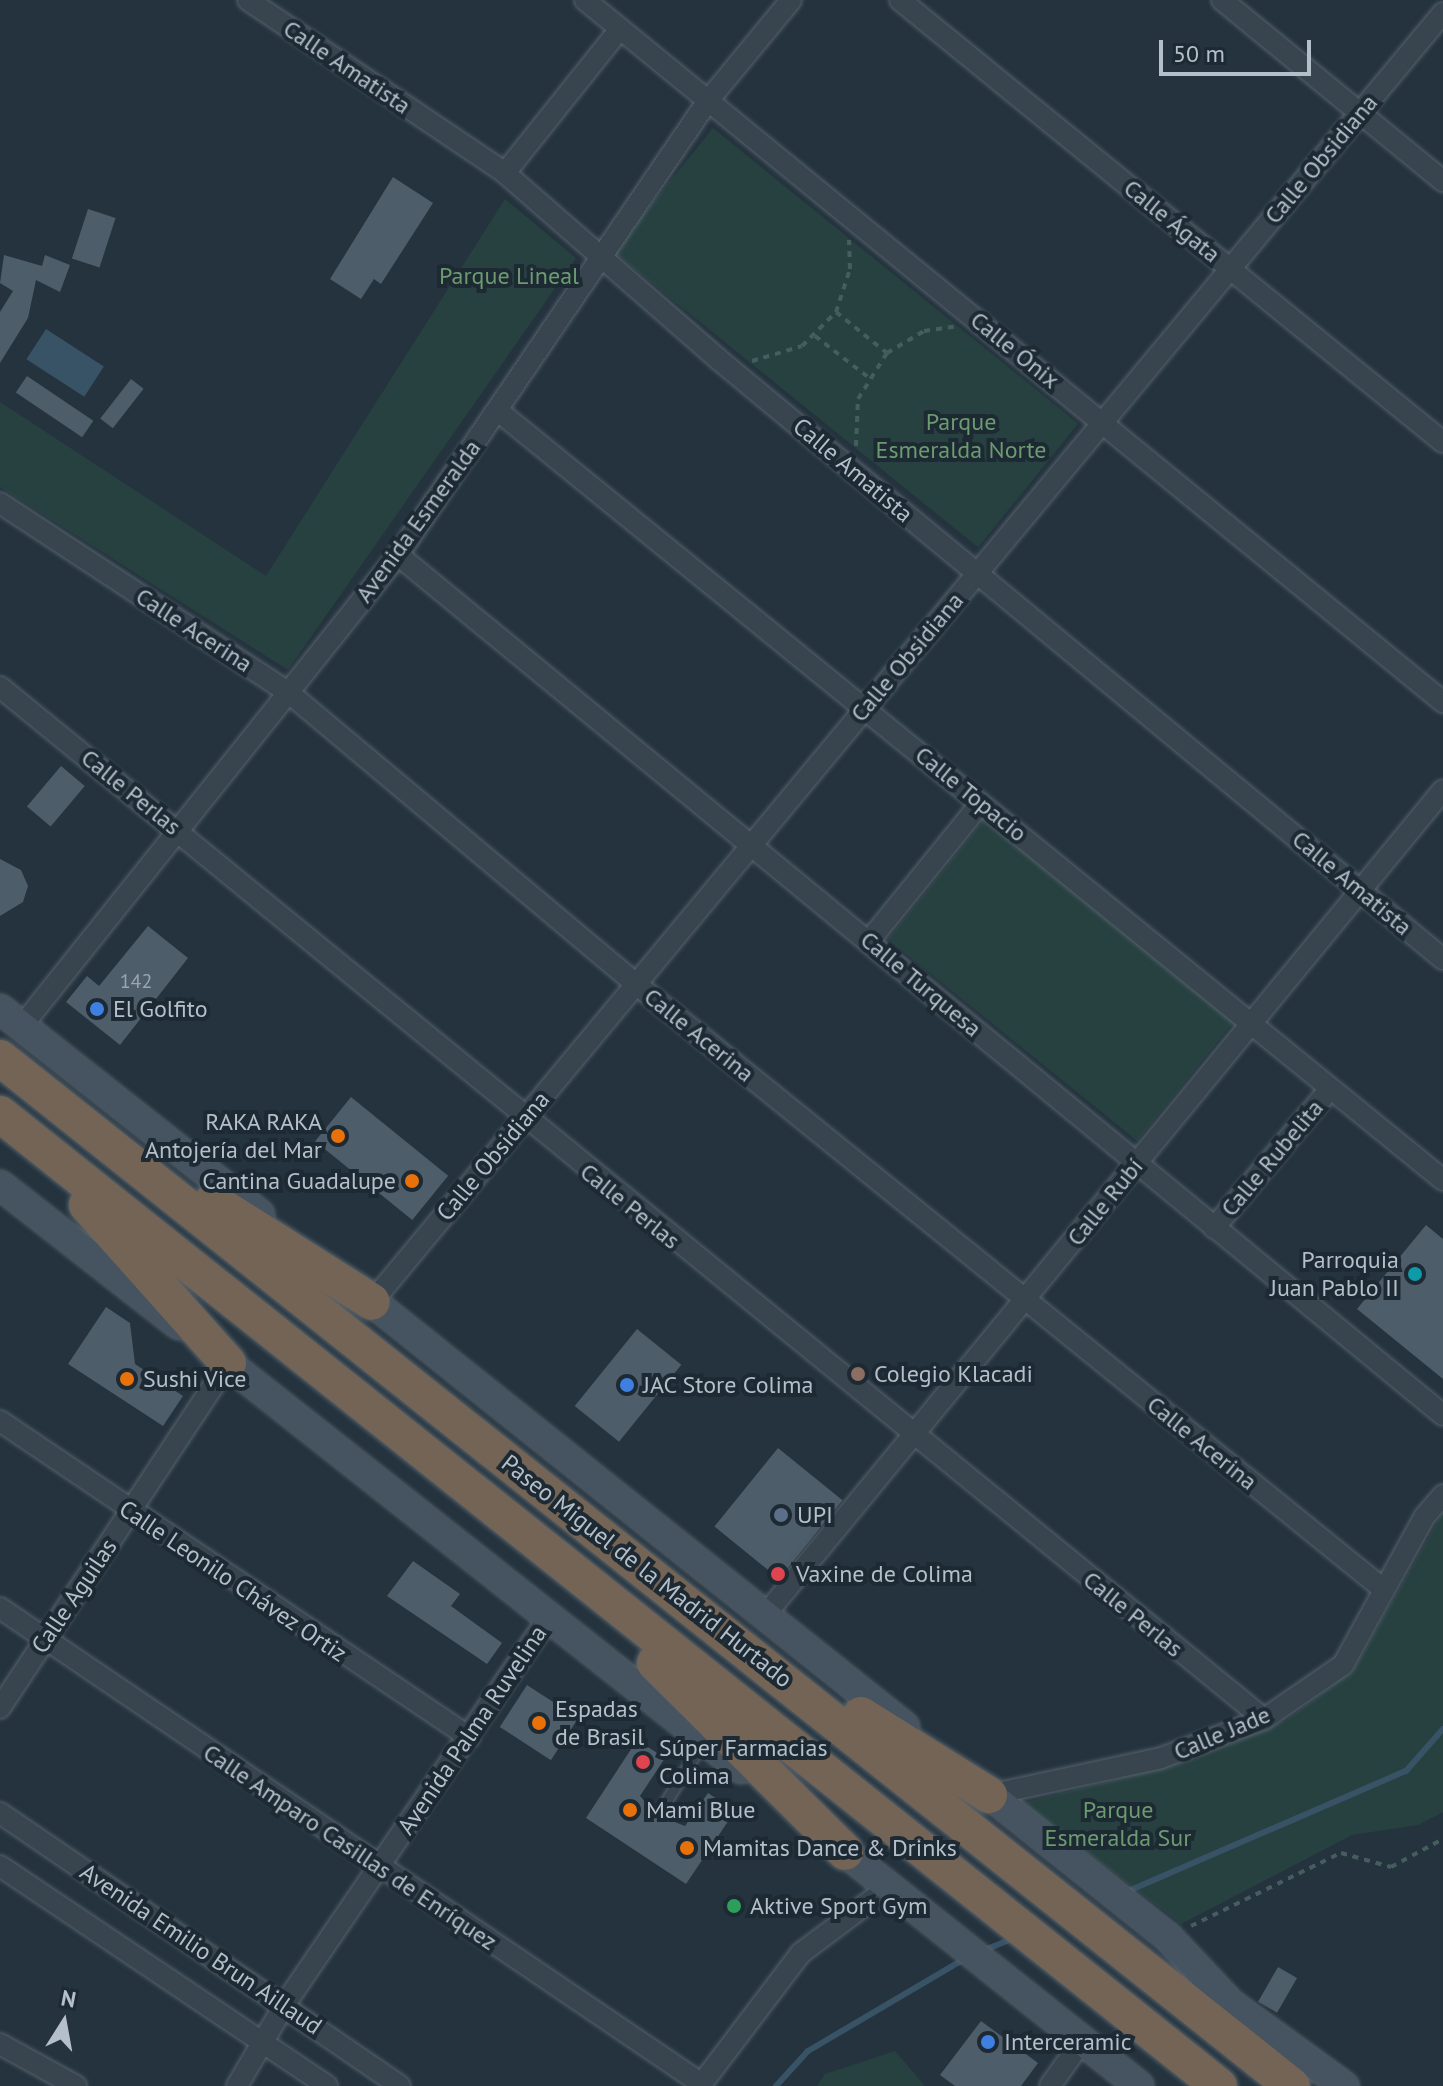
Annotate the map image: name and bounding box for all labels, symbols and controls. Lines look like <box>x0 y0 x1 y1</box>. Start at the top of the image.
street label: Calle Amatista <box>278 14 416 120</box>
scale bar <box>1163 24 1315 74</box>
text: 50 m <box>1173 38 1225 69</box>
street label: Calle Obsidiana <box>1259 88 1383 230</box>
street label: Calle Ágata <box>1118 173 1226 269</box>
park label: Parque Lineal <box>439 262 579 290</box>
street label: Calle Ónix <box>965 305 1065 395</box>
park label: Parque Esmeralda Norte <box>876 408 1046 464</box>
street label: Calle Amatista <box>787 411 919 529</box>
street label: Avenida Esmeralda <box>349 434 487 608</box>
street label: Calle Acerina <box>130 582 258 678</box>
street label: Calle Obsidiana <box>845 586 969 728</box>
street label: Calle Topacio <box>909 740 1033 848</box>
street label: Calle Perlas <box>75 743 187 841</box>
street label: Calle Amatista <box>1286 824 1418 942</box>
street label: Calle Turquesa <box>854 925 988 1043</box>
house number: 142 <box>120 969 152 993</box>
street label: Calle Acerina <box>638 982 760 1088</box>
place label: El Golfito <box>113 995 208 1023</box>
marker: El Golfito <box>88 1000 106 1018</box>
street label: Calle Obsidiana <box>431 1085 555 1227</box>
street label: Calle Rubelita <box>1215 1094 1329 1222</box>
place label: RAKA RAKA Antojería del Mar <box>145 1108 322 1164</box>
marker: RAKA RAKA Antojería del Mar <box>329 1127 347 1145</box>
street label: Calle Rubí <box>1061 1152 1149 1252</box>
street label: Calle Perlas <box>574 1157 686 1255</box>
place label: Cantina Guadalupe <box>202 1167 396 1195</box>
marker: Cantina Guadalupe <box>403 1172 421 1190</box>
place label: Parroquia Juan Pablo II <box>1270 1246 1399 1302</box>
marker: Parroquia Juan Pablo II <box>1406 1265 1424 1283</box>
place label: Colegio Klacadi <box>874 1360 1033 1388</box>
place label: Sushi Vice <box>143 1365 247 1393</box>
marker: Colegio Klacadi <box>849 1365 867 1383</box>
marker: Sushi Vice <box>118 1370 136 1388</box>
place label: JAC Store Colima <box>643 1371 814 1399</box>
marker: JAC Store Colima <box>618 1376 636 1394</box>
street label: Calle Acerina <box>1141 1390 1263 1496</box>
street label: Paseo Miguel de la Madrid Hurtado <box>496 1449 798 1693</box>
street label: Calle Leonilo Chávez Ortiz <box>113 1494 353 1668</box>
place label: UPI <box>797 1501 833 1529</box>
marker: UPI <box>772 1506 790 1524</box>
street label: Calle Aguilas <box>25 1533 123 1659</box>
place label: Vaxine de Colima <box>796 1560 973 1588</box>
marker: Vaxine de Colima <box>767 1563 789 1585</box>
street label: Calle Perlas <box>1077 1565 1189 1663</box>
street label: Avenida Palma Ruvelina <box>391 1620 553 1840</box>
place label: Espadas de Brasil <box>555 1695 644 1751</box>
street label: Calle Jade <box>1170 1700 1274 1766</box>
marker: Espadas de Brasil <box>530 1714 548 1732</box>
place label: Súper Farmacias Colima <box>659 1734 828 1790</box>
street label: Calle Amparo Casillas de Enríquez <box>198 1738 502 1956</box>
marker: Súper Farmacias Colima <box>634 1753 652 1771</box>
place label: Mami Blue <box>646 1796 755 1824</box>
park label: Parque Esmeralda Sur <box>1045 1796 1191 1852</box>
marker: Mami Blue <box>621 1801 639 1819</box>
place label: Mamitas Dance & Drinks <box>703 1834 957 1862</box>
marker: Mamitas Dance & Drinks <box>678 1839 696 1857</box>
street label: Avenida Emilio Brun Aillaud <box>74 1857 328 2041</box>
place label: Aktive Sport Gym <box>750 1892 927 1920</box>
marker: Aktive Sport Gym <box>725 1897 743 1915</box>
north arrow <box>24 1982 104 2062</box>
text: N <box>59 1983 78 2014</box>
place label: Interceramic <box>1004 2028 1132 2056</box>
marker: Interceramic <box>979 2033 997 2051</box>

